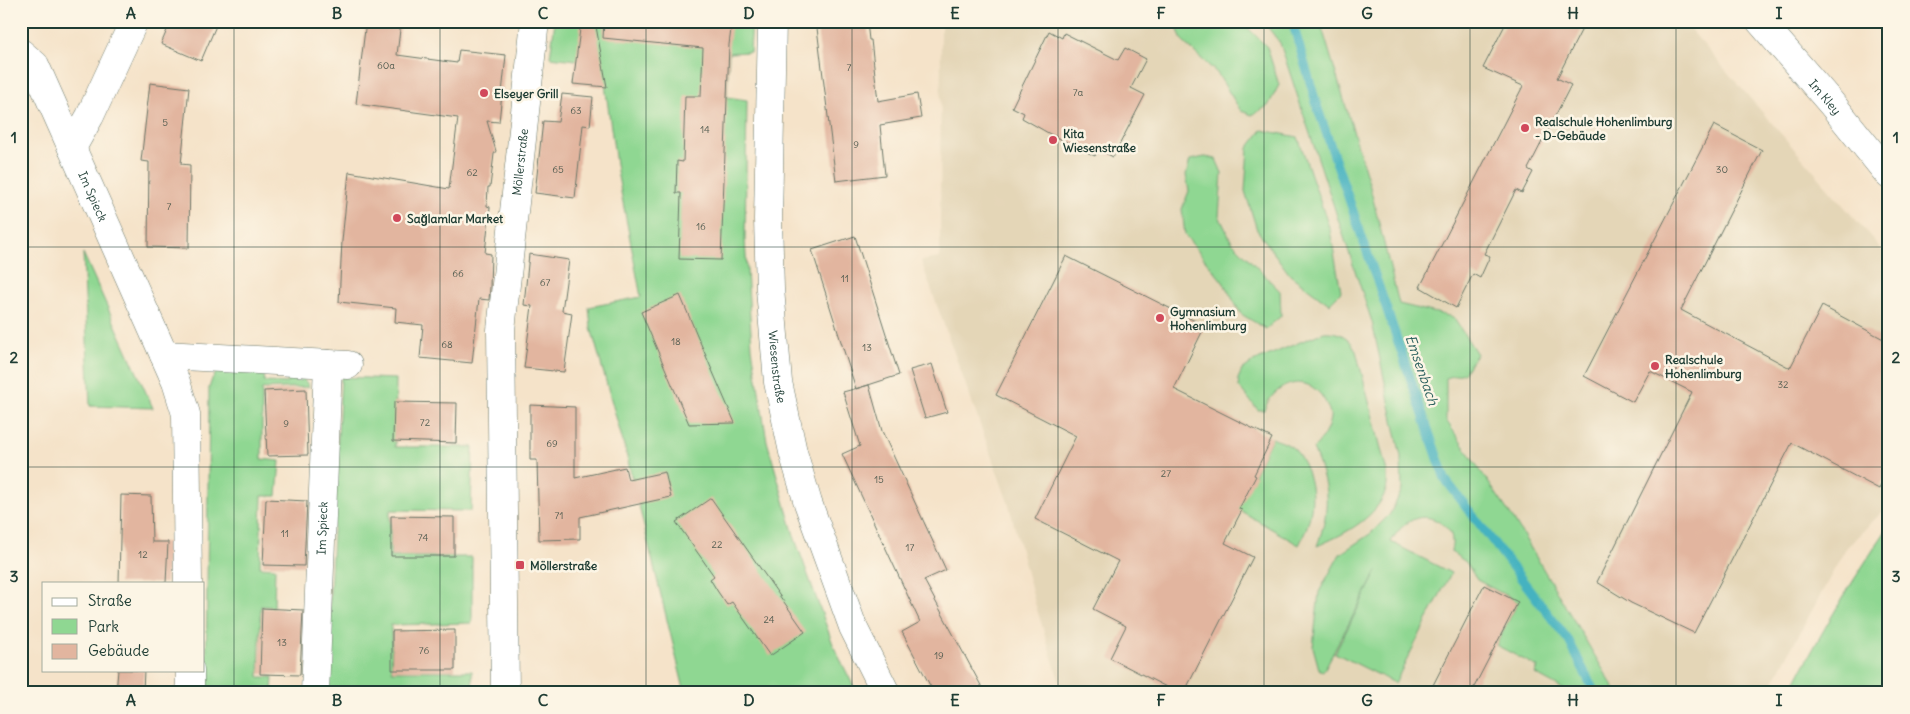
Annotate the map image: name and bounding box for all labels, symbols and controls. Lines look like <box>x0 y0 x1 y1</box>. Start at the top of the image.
text: A <box>126 3 136 23</box>
text: B <box>332 3 343 23</box>
text: C <box>538 3 549 23</box>
text: D <box>743 3 755 23</box>
text: E <box>950 3 960 23</box>
text: F <box>1156 3 1166 23</box>
text: G <box>1361 3 1373 23</box>
text: H <box>1567 3 1579 23</box>
text: I <box>1776 3 1783 23</box>
house number: 60a <box>377 59 395 72</box>
house number: 7 <box>847 61 852 74</box>
street label: Im Kley <box>1806 76 1845 117</box>
place label: Elseyer Grill <box>494 86 559 102</box>
house number: 7a <box>1073 86 1084 99</box>
marker: Elseyer Grill <box>478 87 490 99</box>
house number: 63 <box>570 104 582 117</box>
place label: Realschule Hohenlimburg - D-Gebäude <box>1535 114 1673 143</box>
house number: 5 <box>162 116 168 129</box>
marker: Realschule Hohenlimburg - D-Gebäude <box>1519 122 1531 134</box>
house number: 14 <box>700 123 710 136</box>
place label: Kita Wiesenstraße <box>1063 126 1137 155</box>
text: 1 <box>11 127 17 147</box>
text: 1 <box>1893 127 1899 147</box>
street label: Möllerstraße <box>508 128 531 196</box>
marker: Kita Wiesenstraße <box>1047 134 1059 146</box>
house number: 9 <box>853 138 859 151</box>
house number: 65 <box>552 163 564 176</box>
house number: 30 <box>1716 163 1728 176</box>
house number: 62 <box>466 166 478 179</box>
street label: Im Spieck <box>76 169 111 224</box>
house number: 7 <box>167 200 172 213</box>
place label: Sağlamlar Market <box>407 211 504 226</box>
marker: Sağlamlar Market <box>391 212 403 224</box>
house number: 16 <box>696 220 706 233</box>
house number: 66 <box>452 267 464 280</box>
house number: 11 <box>841 272 849 285</box>
house number: 67 <box>540 276 550 289</box>
place label: Gymnasium Hohenlimburg <box>1170 304 1247 334</box>
marker: Gymnasium Hohenlimburg <box>1154 312 1166 324</box>
street label: Wiesenstraße <box>766 330 790 404</box>
water label: Emsenbach <box>1402 332 1443 408</box>
house number: 18 <box>671 335 681 348</box>
house number: 68 <box>441 338 453 351</box>
house number: 13 <box>862 341 872 354</box>
text: 2 <box>10 347 19 367</box>
text: 2 <box>1892 347 1901 367</box>
place label: Realschule Hohenlimburg <box>1665 352 1742 382</box>
marker: Realschule Hohenlimburg <box>1649 360 1661 372</box>
house number: 32 <box>1777 378 1789 391</box>
house number: 72 <box>420 416 431 429</box>
house number: 9 <box>283 417 289 430</box>
house number: 69 <box>546 437 558 450</box>
house number: 27 <box>1161 467 1171 480</box>
house number: 15 <box>874 473 884 486</box>
street label: Im Spieck <box>313 501 330 555</box>
house number: 71 <box>555 509 563 522</box>
house number: 11 <box>281 527 289 540</box>
house number: 74 <box>418 531 428 544</box>
house number: 22 <box>712 538 723 551</box>
house number: 17 <box>906 541 915 554</box>
house number: 12 <box>138 548 148 561</box>
place label: Möllerstraße <box>530 558 598 573</box>
marker: Möllerstraße <box>514 559 526 571</box>
text: 3 <box>9 566 19 586</box>
text: 3 <box>1891 566 1901 586</box>
legend <box>42 582 205 672</box>
text: Straße <box>88 591 132 610</box>
house number: 24 <box>763 613 775 626</box>
text: Park <box>88 617 119 636</box>
house number: 13 <box>277 636 287 649</box>
text: Gebäude <box>88 641 149 660</box>
house number: 76 <box>419 644 429 657</box>
house number: 19 <box>934 649 944 662</box>
text: A <box>126 690 136 710</box>
text: B <box>332 690 343 710</box>
text: C <box>538 690 549 710</box>
text: D <box>743 690 755 710</box>
text: E <box>950 690 960 710</box>
text: F <box>1156 690 1166 710</box>
text: G <box>1361 690 1373 710</box>
text: H <box>1567 690 1579 710</box>
text: I <box>1776 690 1783 710</box>

